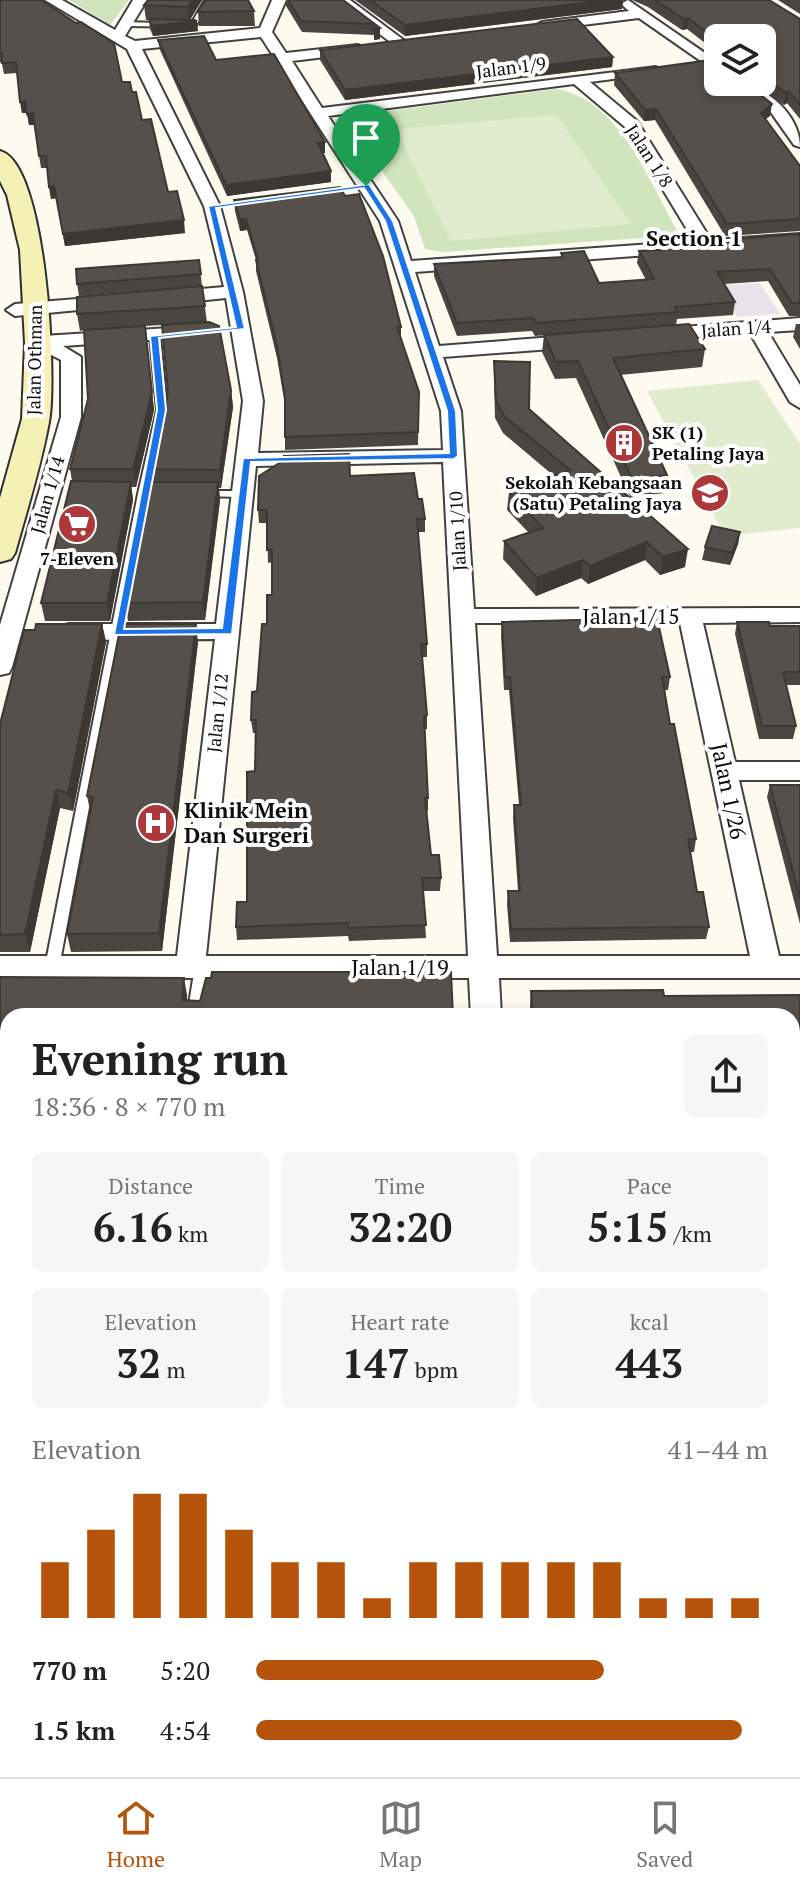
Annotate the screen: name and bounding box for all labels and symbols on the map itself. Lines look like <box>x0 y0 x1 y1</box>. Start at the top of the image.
street label: Jalan 1/9 <box>475 51 547 83</box>
pin <box>332 104 400 186</box>
street label: Jalan 1/8 <box>621 119 679 191</box>
district label: Section 1 <box>646 223 742 252</box>
street label: Jalan Othman <box>21 304 47 416</box>
street label: Jalan 1/4 <box>700 314 772 342</box>
place label: SK (1) Petaling Jaya <box>652 420 765 465</box>
building icon: SK (1) Petaling Jaya <box>603 422 645 464</box>
street label: Jalan 1/14 <box>25 453 70 536</box>
place label: Sekolah Kebangsaan (Satu) Petaling Jaya <box>505 470 682 515</box>
school or university icon: Sekolah Kebangsaan (Satu) Petaling Jaya <box>689 472 731 514</box>
street label: Jalan 1/10 <box>443 491 471 572</box>
supermarket icon: 7-Eleven <box>56 503 98 545</box>
place label: 7-Eleven <box>40 546 114 570</box>
street label: Jalan 1/15 <box>582 601 680 630</box>
street label: Jalan 1/12 <box>201 672 233 754</box>
street label: Jalan 1/26 <box>705 740 754 842</box>
place label: Klinik Mein Dan Surgeri <box>184 795 309 849</box>
hospital icon: Klinik Mein Dan Surgeri <box>135 802 177 844</box>
street label: Jalan 1/19 <box>351 952 449 981</box>

